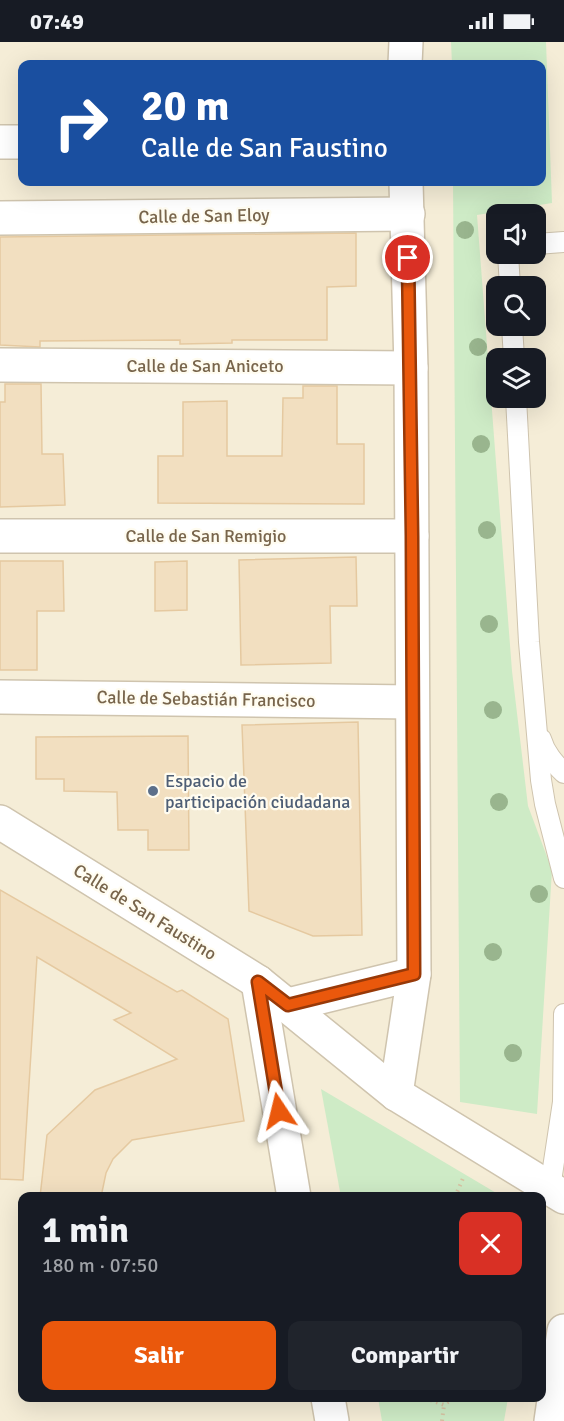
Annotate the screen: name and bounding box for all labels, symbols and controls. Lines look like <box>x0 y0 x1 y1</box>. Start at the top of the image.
text: 07:49 <box>30 8 84 35</box>
text: 20 m <box>141 81 230 132</box>
icon: right <box>42 84 120 162</box>
text: Calle de San Faustino <box>141 132 388 165</box>
street label: Calle de San Eloy <box>138 204 270 228</box>
map controls <box>486 204 546 408</box>
button: sound <box>486 204 546 264</box>
pin <box>382 232 433 283</box>
icon: arrive <box>391 241 424 274</box>
button: search <box>486 276 546 336</box>
button: layers <box>486 348 546 408</box>
street label: Calle de San Aniceto <box>126 355 284 377</box>
street label: Calle de San Remigio <box>126 525 286 547</box>
street label: Calle de Sebastián Francisco <box>96 686 316 712</box>
place label: Espacio de participación ciudadana <box>165 770 350 813</box>
marker: Espacio de participación ciudadana <box>146 784 160 798</box>
street label: Calle de San Faustino <box>69 859 221 965</box>
position arrow <box>247 1079 311 1143</box>
text: 1 min <box>42 1208 129 1253</box>
button: close <box>459 1212 522 1275</box>
text: 180 m · 07:50 <box>42 1253 158 1278</box>
button: Salir <box>42 1321 276 1390</box>
button: Compartir <box>288 1321 522 1390</box>

